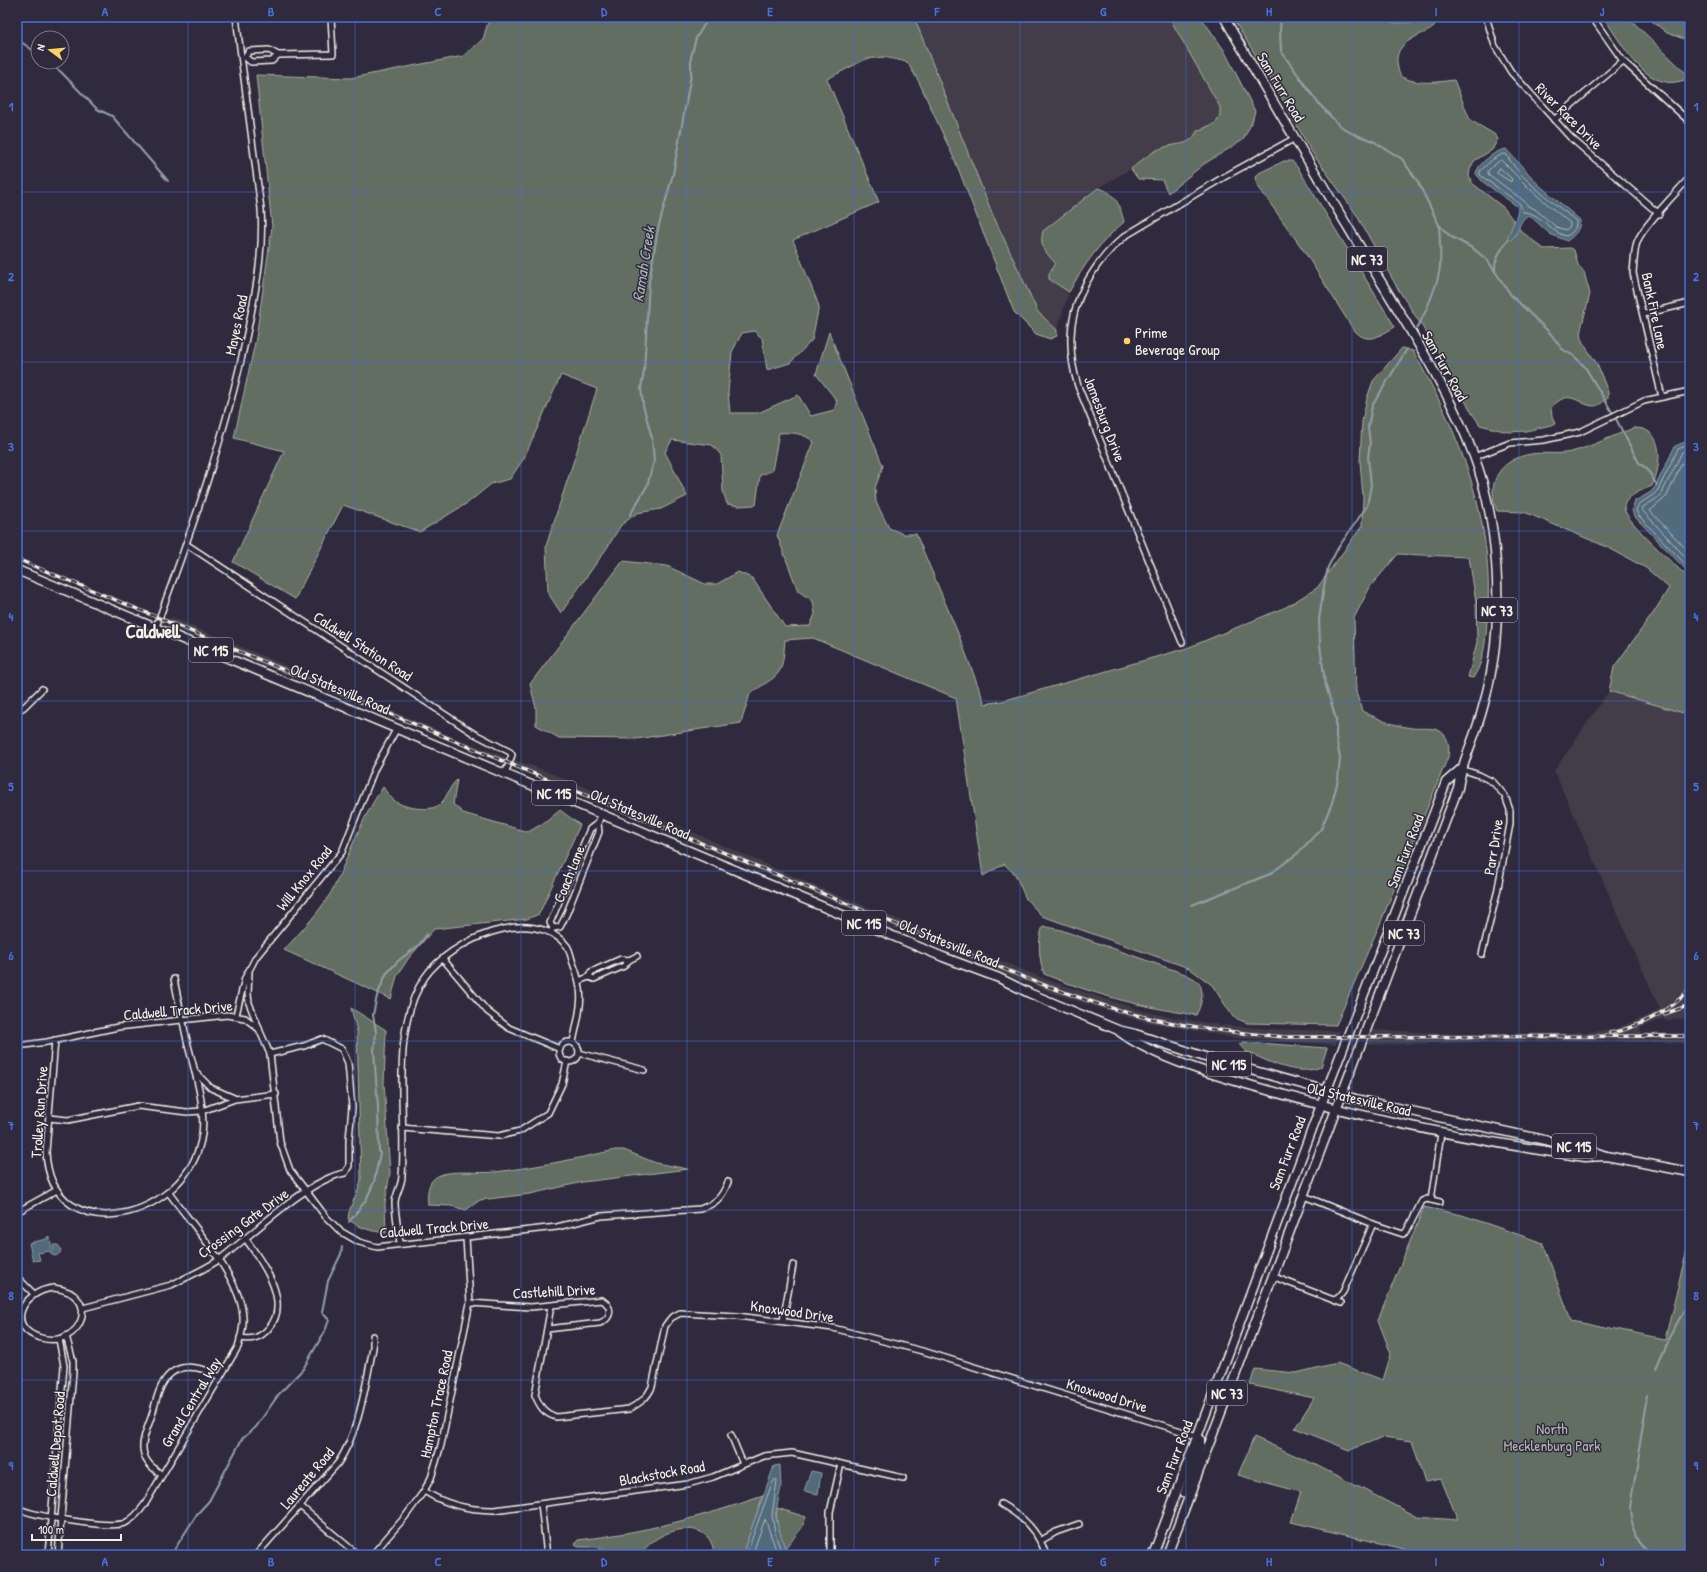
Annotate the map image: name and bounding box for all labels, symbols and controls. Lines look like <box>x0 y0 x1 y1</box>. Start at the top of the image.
text: A <box>102 2 109 20</box>
text: B <box>268 2 275 20</box>
text: C <box>434 2 442 20</box>
text: D <box>601 2 608 20</box>
text: E <box>767 2 773 20</box>
text: F <box>934 2 941 20</box>
text: G <box>1100 2 1107 20</box>
text: H <box>1266 2 1272 20</box>
text: I <box>1434 2 1438 20</box>
text: J <box>1600 2 1605 20</box>
north arrow <box>30 30 70 70</box>
text: N <box>33 42 48 52</box>
street label: Sam Furr Road <box>1252 48 1310 126</box>
street label: River Race Drive <box>1531 78 1607 154</box>
text: 1 <box>9 97 14 115</box>
text: 1 <box>1694 97 1699 115</box>
water label: Ramah Creek <box>626 224 660 303</box>
road number: NC 73 <box>1347 247 1387 271</box>
text: 2 <box>8 267 15 285</box>
text: 2 <box>1693 267 1700 285</box>
street label: Bank Fire Lane <box>1637 271 1673 352</box>
street label: Mayes Road <box>219 293 253 357</box>
place label: Prime Beverage Group <box>1135 322 1220 360</box>
street label: Sam Furr Road <box>1417 327 1473 405</box>
marker: Prime Beverage Group <box>1122 336 1132 346</box>
street label: Jamesburg Drive <box>1079 373 1131 465</box>
text: 3 <box>8 437 14 455</box>
text: 3 <box>1693 437 1699 455</box>
road number: NC 73 <box>1477 598 1517 622</box>
street label: Caldwell Station Road <box>309 606 417 686</box>
text: 4 <box>9 607 14 625</box>
text: 4 <box>1694 607 1699 625</box>
district label: Caldwell <box>126 618 181 644</box>
road number: NC 115 <box>189 638 233 662</box>
street label: Old Statesville Road <box>287 659 393 719</box>
text: 5 <box>8 777 14 795</box>
text: 5 <box>1693 777 1699 795</box>
road number: NC 115 <box>532 781 576 805</box>
street label: Old Statesville Road <box>587 784 693 844</box>
street label: Sam Furr Road <box>1381 811 1429 891</box>
street label: Parr Drive <box>1478 818 1508 876</box>
street label: Will Knox Road <box>271 841 337 915</box>
street label: Coach Lane <box>548 842 590 906</box>
road number: NC 115 <box>842 911 886 935</box>
street label: Old Statesville Road <box>896 913 1002 973</box>
road number: NC 73 <box>1384 921 1424 945</box>
text: 6 <box>8 946 14 964</box>
text: 6 <box>1693 946 1699 964</box>
street label: Caldwell Track Drive <box>123 995 233 1025</box>
road number: NC 115 <box>1207 1052 1251 1076</box>
street label: Trolley Run Drive <box>25 1065 53 1159</box>
street label: Old Statesville Road <box>1305 1077 1413 1121</box>
street label: Sam Furr Road <box>1263 1113 1311 1193</box>
text: 7 <box>7 1116 15 1134</box>
text: 7 <box>1692 1116 1700 1134</box>
road number: NC 115 <box>1552 1134 1596 1158</box>
street label: Crossing Gate Drive <box>193 1183 293 1263</box>
street label: Caldwell Track Drive <box>379 1213 489 1243</box>
street label: Castlehill Drive <box>512 1278 596 1304</box>
text: 8 <box>8 1286 14 1304</box>
text: 8 <box>1693 1286 1699 1304</box>
street label: Knoxwood Drive <box>749 1295 835 1327</box>
street label: Hampton Trace Road <box>414 1348 458 1460</box>
street label: Grand Central Way <box>156 1353 226 1451</box>
street label: Knoxwood Drive <box>1064 1373 1150 1417</box>
road number: NC 73 <box>1207 1381 1247 1405</box>
street label: Caldwell Depot Road <box>40 1390 70 1497</box>
street label: Sam Furr Road <box>1150 1417 1198 1497</box>
park label: North Mecklenburg Park <box>1504 1418 1600 1456</box>
street label: Laureate Road <box>275 1443 339 1513</box>
street label: Blackstock Road <box>618 1455 707 1491</box>
text: 9 <box>9 1456 14 1474</box>
text: 9 <box>1694 1456 1699 1474</box>
scale bar <box>32 1516 121 1542</box>
text: 100 m <box>38 1521 64 1538</box>
text: A <box>102 1552 109 1570</box>
text: B <box>268 1552 275 1570</box>
text: C <box>434 1552 442 1570</box>
text: D <box>601 1552 608 1570</box>
text: E <box>767 1552 773 1570</box>
text: F <box>934 1552 941 1570</box>
text: G <box>1100 1552 1107 1570</box>
text: H <box>1266 1552 1272 1570</box>
text: I <box>1434 1552 1438 1570</box>
text: J <box>1600 1552 1605 1570</box>

